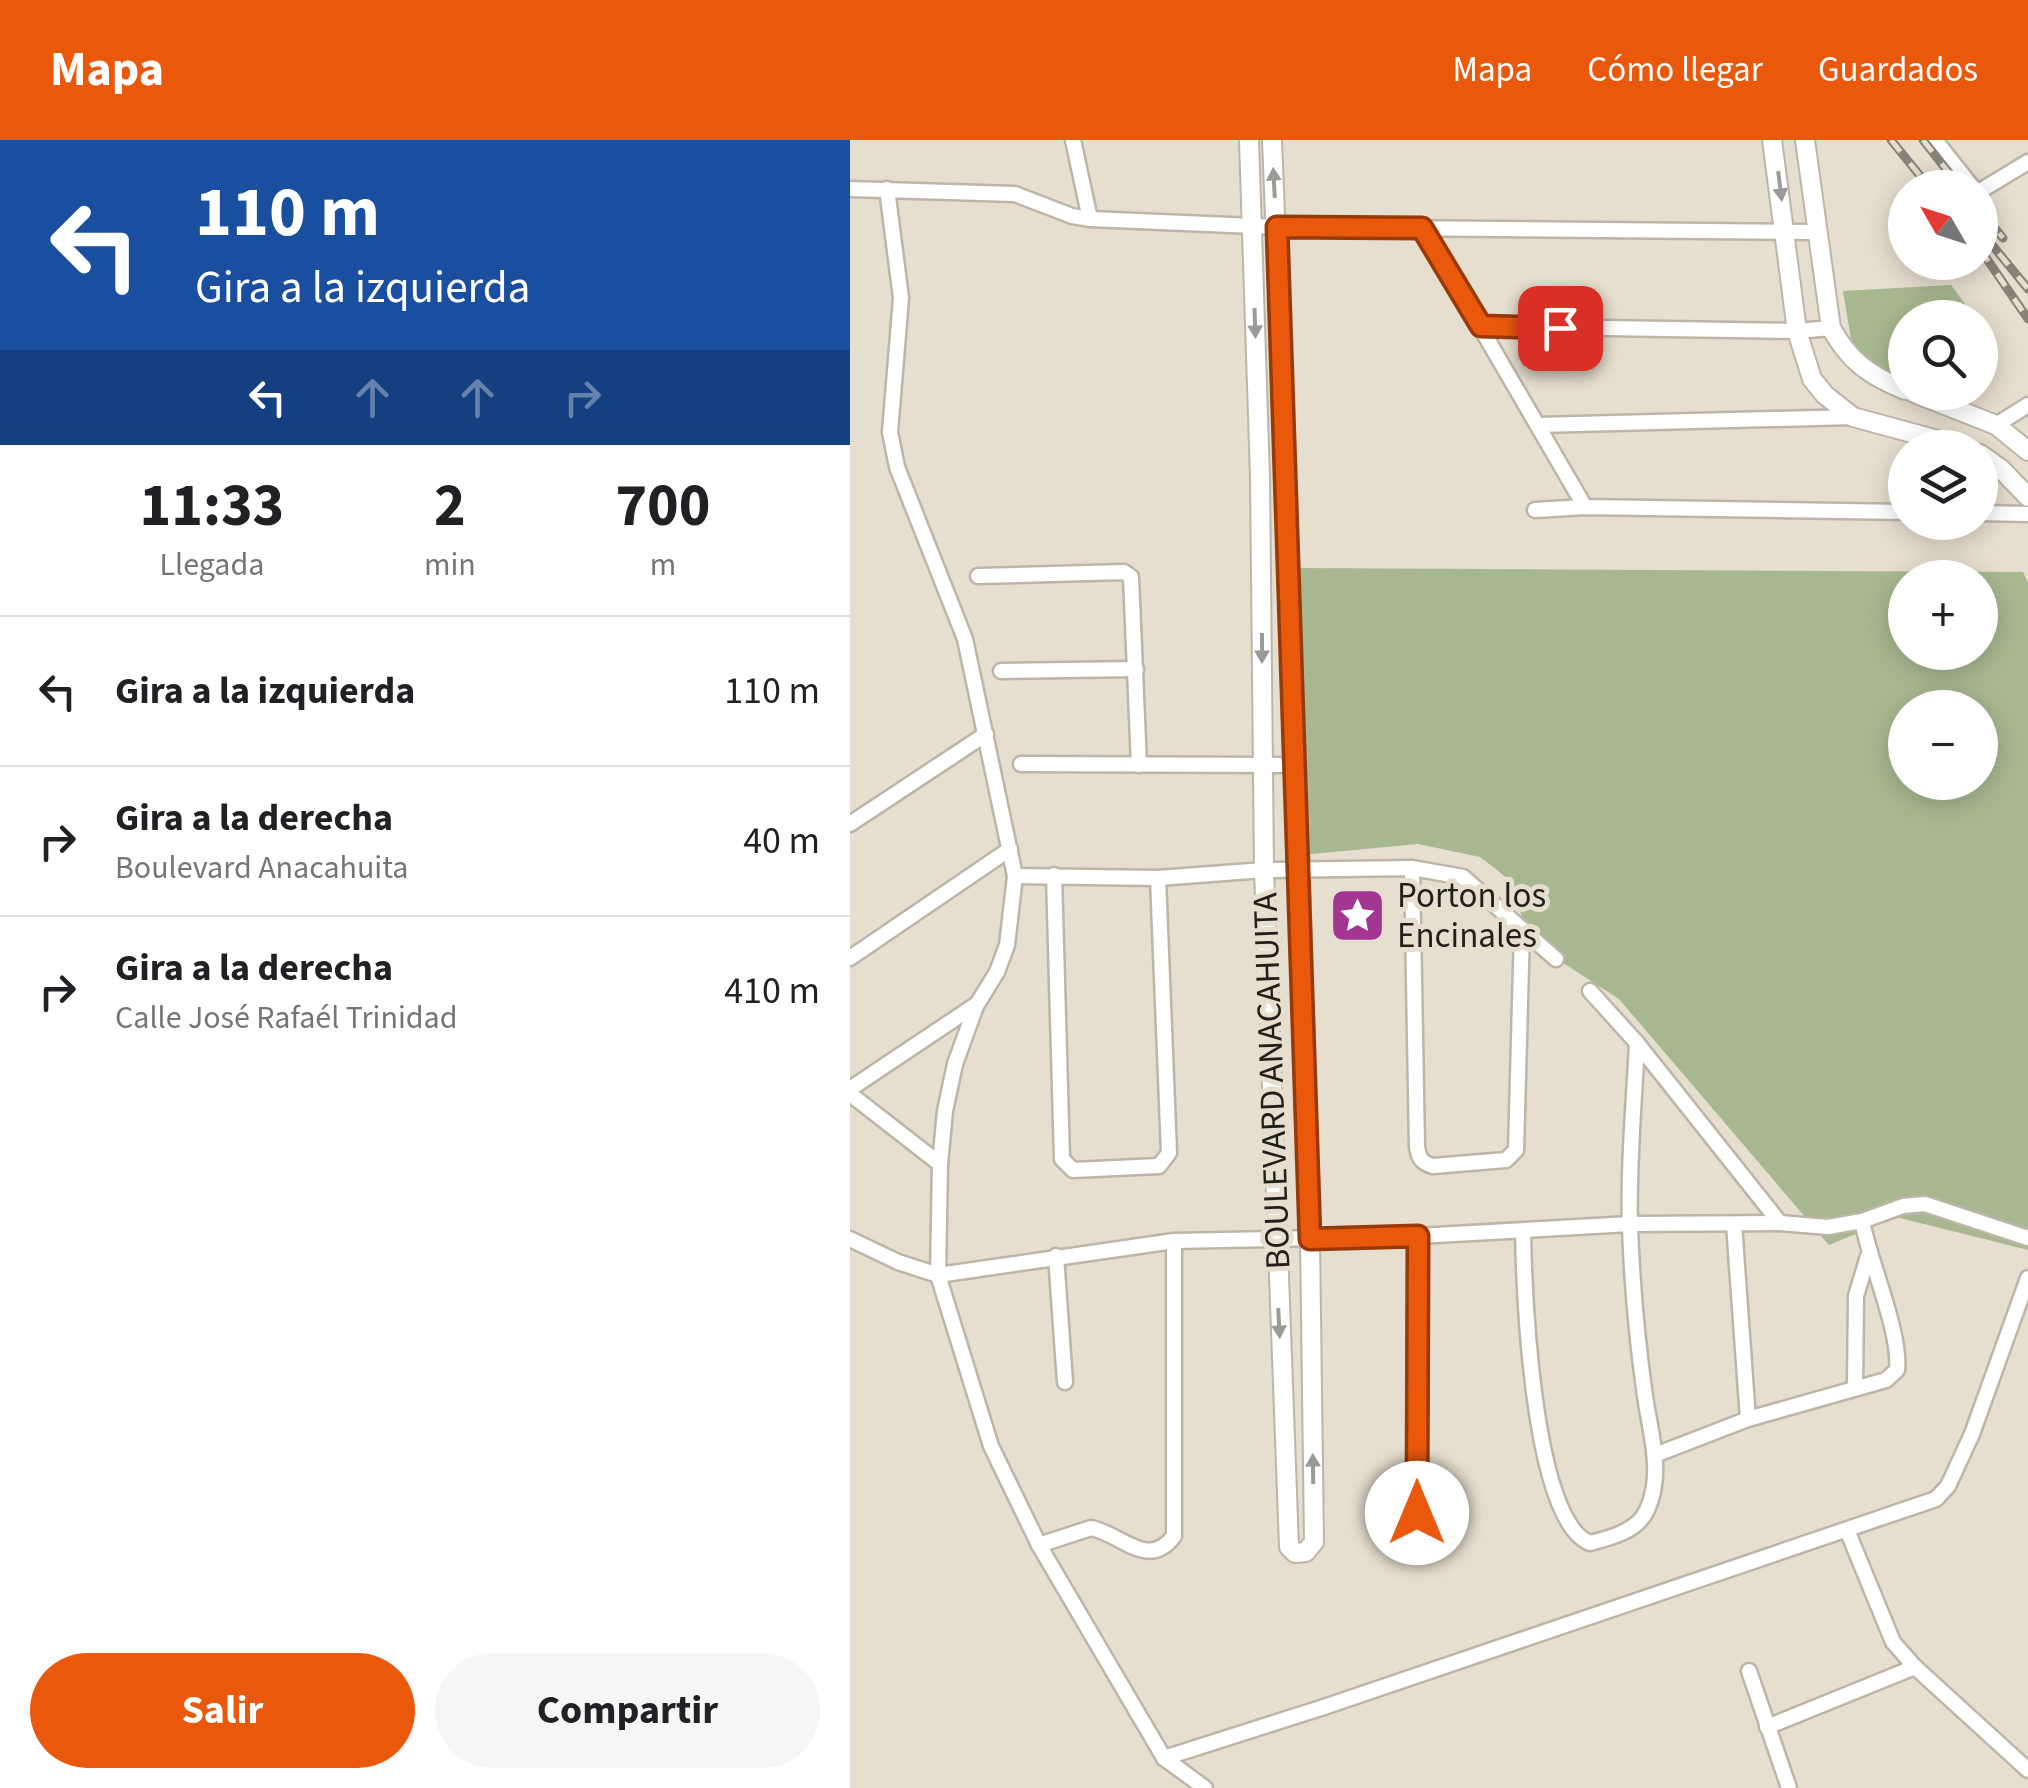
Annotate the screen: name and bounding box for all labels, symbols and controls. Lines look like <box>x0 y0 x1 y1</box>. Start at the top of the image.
text: Mapa <box>50 36 164 104</box>
text: Mapa <box>1453 45 1532 95</box>
text: Cómo llegar <box>1587 45 1763 95</box>
text: Guardados <box>1818 45 1978 95</box>
text: 110 m <box>195 163 380 263</box>
one-way arrow <box>1266 167 1282 199</box>
north arrow <box>1888 170 1998 280</box>
map controls <box>1888 170 1998 800</box>
one-way arrow <box>1772 171 1788 203</box>
icon: left <box>30 180 160 310</box>
text: Gira a la izquierda <box>195 256 530 320</box>
pin <box>1518 286 1603 371</box>
button: search <box>1888 300 1998 410</box>
icon: arrive <box>1533 301 1588 356</box>
one-way arrow <box>1248 307 1264 339</box>
icon: left <box>240 370 295 425</box>
icon: ahead <box>345 370 400 425</box>
icon: ahead <box>450 370 505 425</box>
icon: right <box>555 370 610 425</box>
button: layers <box>1888 430 1998 540</box>
text: 11:33 <box>140 464 284 549</box>
text: 2 <box>434 464 466 549</box>
text: 700 <box>615 464 710 549</box>
text: Llegada <box>160 542 264 588</box>
text: min <box>424 542 476 588</box>
text: m <box>650 542 676 588</box>
button: + <box>1888 560 1998 670</box>
one-way arrow <box>1254 632 1270 664</box>
icon: left <box>30 664 85 719</box>
text: Gira a la izquierda <box>115 664 415 718</box>
text: 110 m <box>724 664 820 718</box>
button: − <box>1888 690 1998 800</box>
text: Gira a la derecha <box>115 791 393 845</box>
icon: right <box>30 814 85 869</box>
text: 40 m <box>743 814 820 868</box>
text: Boulevard Anacahuita <box>115 845 409 891</box>
place label: Porton los Encinales <box>1397 871 1546 961</box>
place icon: Porton los Encinales <box>1328 885 1388 945</box>
street label: BOULEVARD ANACAHUITA <box>1240 892 1304 1270</box>
text: Gira a la derecha <box>115 941 393 995</box>
icon: right <box>30 964 85 1019</box>
text: 410 m <box>724 964 820 1018</box>
text: Calle José Rafaél Trinidad <box>115 995 457 1041</box>
one-way arrow <box>1271 1307 1287 1339</box>
one-way arrow <box>1305 1452 1321 1484</box>
position arrow <box>1365 1461 1469 1565</box>
button: Salir <box>30 1653 415 1768</box>
button: Compartir <box>435 1653 820 1768</box>

